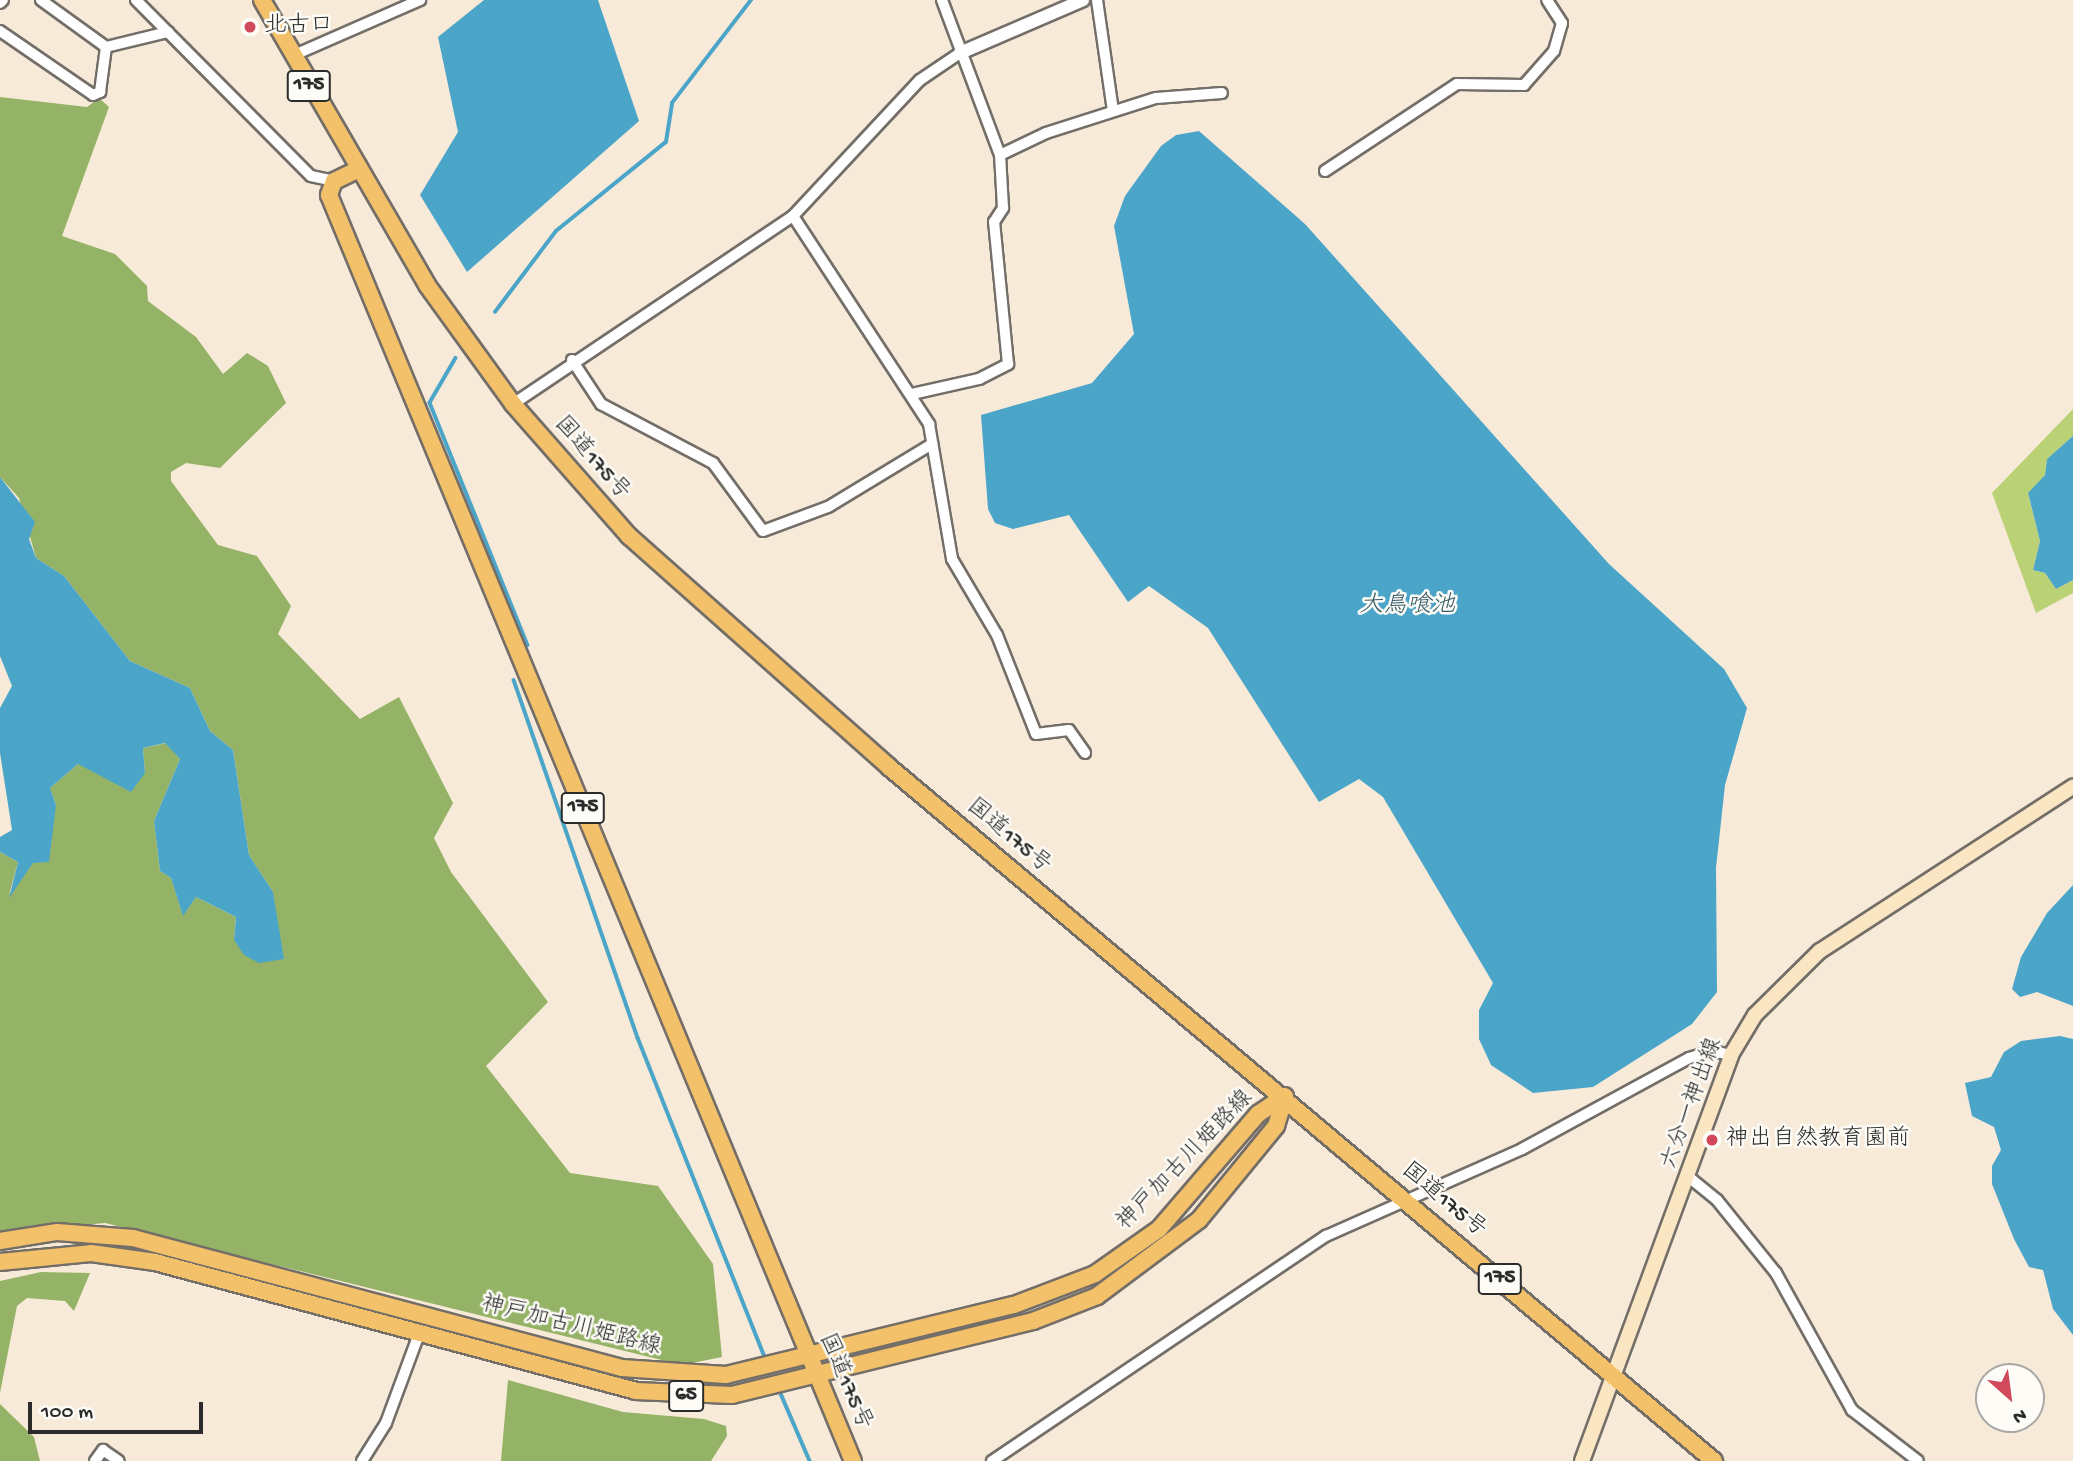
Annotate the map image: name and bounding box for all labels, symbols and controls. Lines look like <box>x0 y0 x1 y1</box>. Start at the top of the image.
place label: 北古口 <box>264 13 333 41</box>
marker: 北古口 <box>242 19 258 35</box>
road number: 175 <box>286 68 332 104</box>
street label: 国道175号 <box>547 411 635 507</box>
water label: 大鳥喰池 <box>1359 593 1455 621</box>
road number: 175 <box>560 790 606 826</box>
street label: 国道175号 <box>960 794 1056 880</box>
street label: 六分一神出線 <box>1656 1034 1730 1174</box>
street label: 神戸加古川姫路線 <box>1112 1085 1260 1237</box>
place label: 神出自然教育園前 <box>1726 1126 1910 1154</box>
marker: 神出自然教育園前 <box>1704 1132 1720 1148</box>
street label: 国道175号 <box>1395 1158 1491 1244</box>
road number: 175 <box>1477 1262 1523 1296</box>
street label: 神戸加古川姫路線 <box>478 1291 664 1363</box>
street label: 国道175号 <box>811 1330 877 1434</box>
north arrow <box>1975 1363 2045 1433</box>
road number: 65 <box>667 1378 705 1414</box>
scale bar <box>32 1388 206 1432</box>
text: 100 m <box>41 1401 93 1426</box>
text: N <box>2008 1402 2030 1428</box>

